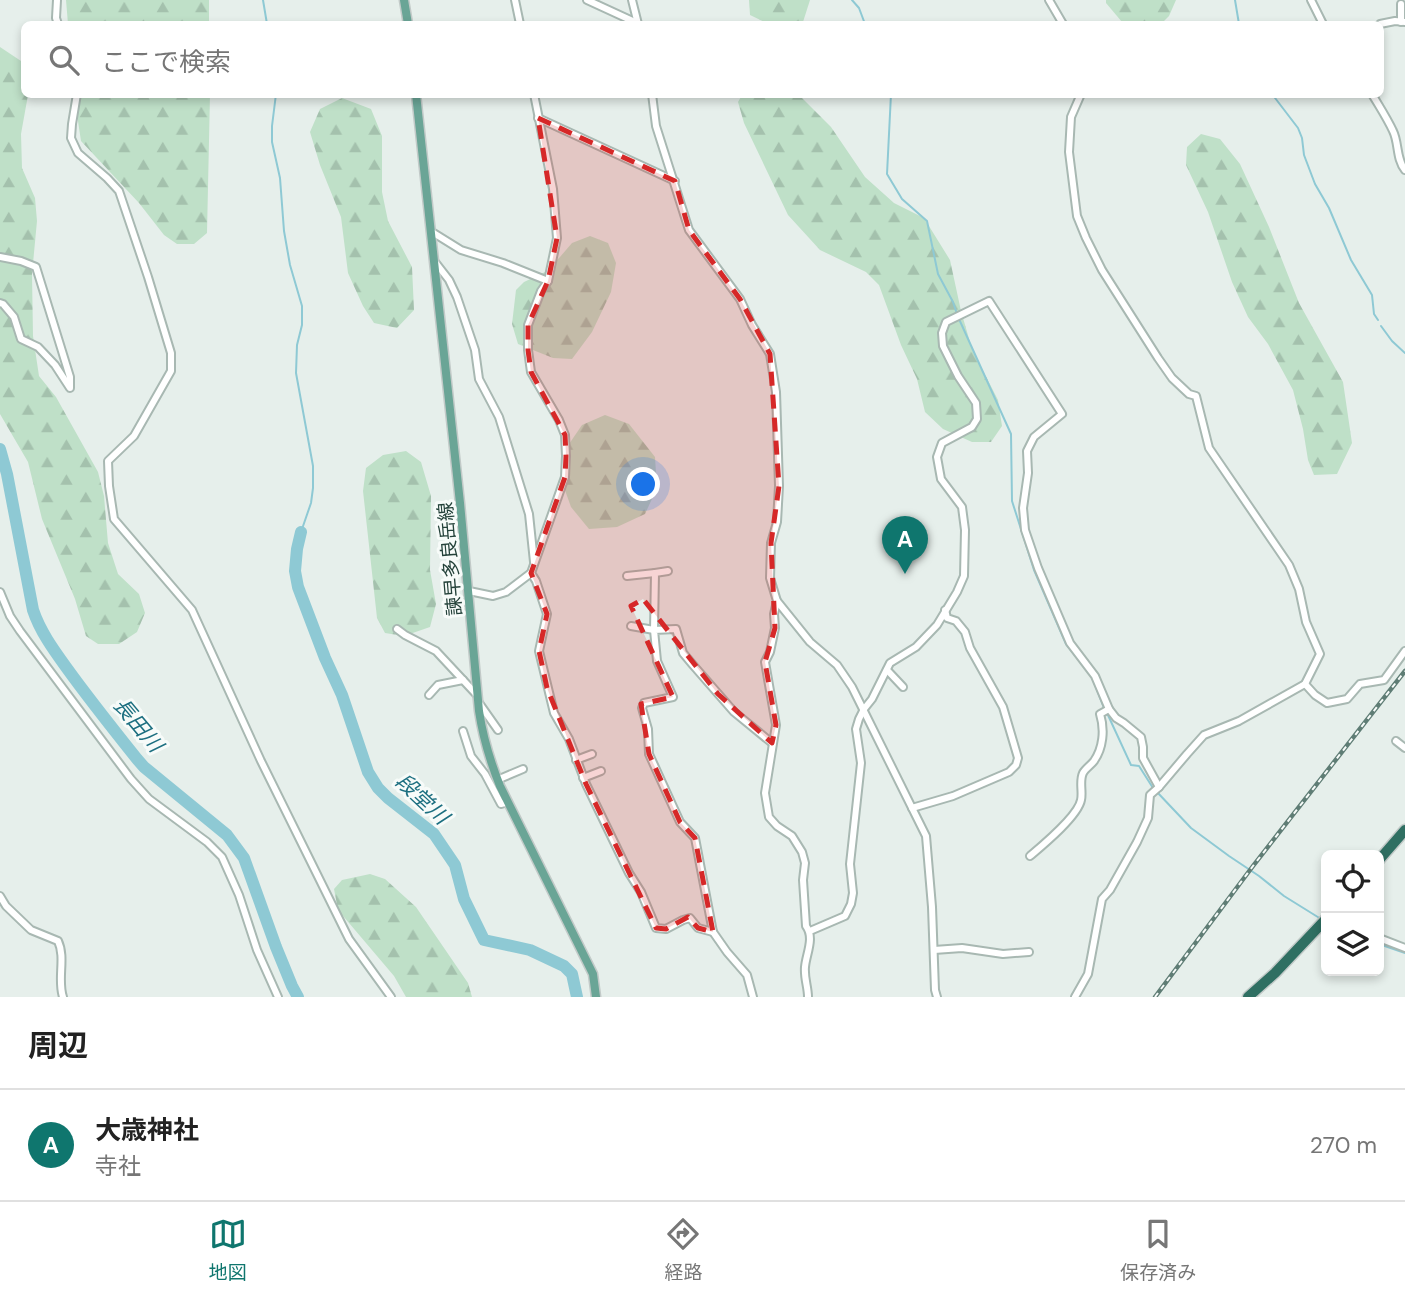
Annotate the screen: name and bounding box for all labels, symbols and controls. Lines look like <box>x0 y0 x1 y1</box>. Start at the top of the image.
search box <box>21 21 1384 98</box>
icon: search <box>45 41 83 79</box>
text: ここで検索 <box>101 45 231 79</box>
your location <box>626 467 660 501</box>
street label: 諫早多良岳線 <box>433 501 467 617</box>
pin: A <box>882 516 928 574</box>
water label: 長田川 <box>107 692 170 760</box>
water label: 段堂川 <box>389 767 456 832</box>
map controls <box>1321 850 1384 976</box>
button: locate <box>1321 850 1384 913</box>
button: layers <box>1321 913 1384 976</box>
text: 周辺 <box>28 1026 88 1065</box>
text: 大歳神社 <box>95 1113 199 1147</box>
text: A <box>43 1130 59 1160</box>
text: 270 m <box>1310 1130 1377 1160</box>
text: 寺社 <box>95 1151 141 1181</box>
tab: 地図 <box>209 1215 247 1285</box>
tab: 経路 <box>664 1215 702 1285</box>
tab: 保存済み <box>1120 1215 1196 1285</box>

